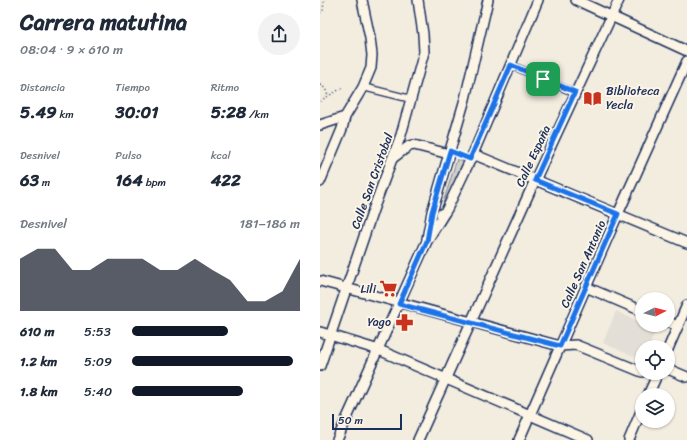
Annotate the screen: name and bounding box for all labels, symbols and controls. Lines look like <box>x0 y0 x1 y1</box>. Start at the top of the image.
text: Carrera matutina <box>20 3 187 42</box>
button: share <box>258 13 300 55</box>
text: 08:04 · 9 × 610 m <box>20 38 123 61</box>
pin <box>526 62 560 96</box>
icon: arrive <box>532 68 554 90</box>
text: Distancia <box>20 78 65 97</box>
text: Tiempo <box>115 78 150 97</box>
text: Ritmo <box>211 78 239 97</box>
place label: Biblioteca Yecla <box>606 80 660 116</box>
library icon: Biblioteca Yecla <box>583 88 603 108</box>
text: 5.49 <box>20 97 57 127</box>
text: 30:01 <box>115 97 159 127</box>
text: 5:28 <box>211 97 246 127</box>
text: km <box>57 105 74 124</box>
text: /km <box>246 105 269 124</box>
street label: Calle España <box>509 121 557 191</box>
street label: Calle San Cristobal <box>344 129 400 232</box>
text: Desnivel <box>20 146 60 165</box>
text: Pulso <box>115 146 142 165</box>
text: kcal <box>211 146 231 165</box>
text: 63 <box>20 165 39 195</box>
text: 164 <box>115 165 143 195</box>
text: 422 <box>211 165 241 195</box>
text: m <box>39 173 50 192</box>
text: bpm <box>143 173 166 192</box>
text: Desnivel <box>20 212 67 235</box>
text: 181–186 m <box>239 212 300 235</box>
street label: Calle San Antonio <box>554 216 612 312</box>
place label: Lili <box>360 278 377 300</box>
supermarket icon: Lili <box>379 279 399 299</box>
north arrow <box>635 292 675 332</box>
map controls <box>635 292 675 428</box>
place label: Yago <box>367 311 391 333</box>
pharmacy icon: Yago <box>394 312 414 332</box>
text: 610 m <box>20 320 55 343</box>
text: 5:53 <box>84 320 111 343</box>
button: locate <box>635 340 675 380</box>
text: 1.2 km <box>20 350 57 373</box>
text: 5:09 <box>84 350 112 373</box>
text: 1.8 km <box>20 380 58 403</box>
text: 5:40 <box>84 380 112 403</box>
button: layers <box>635 388 675 428</box>
text: 50 m <box>338 411 363 430</box>
scale bar <box>332 412 402 431</box>

